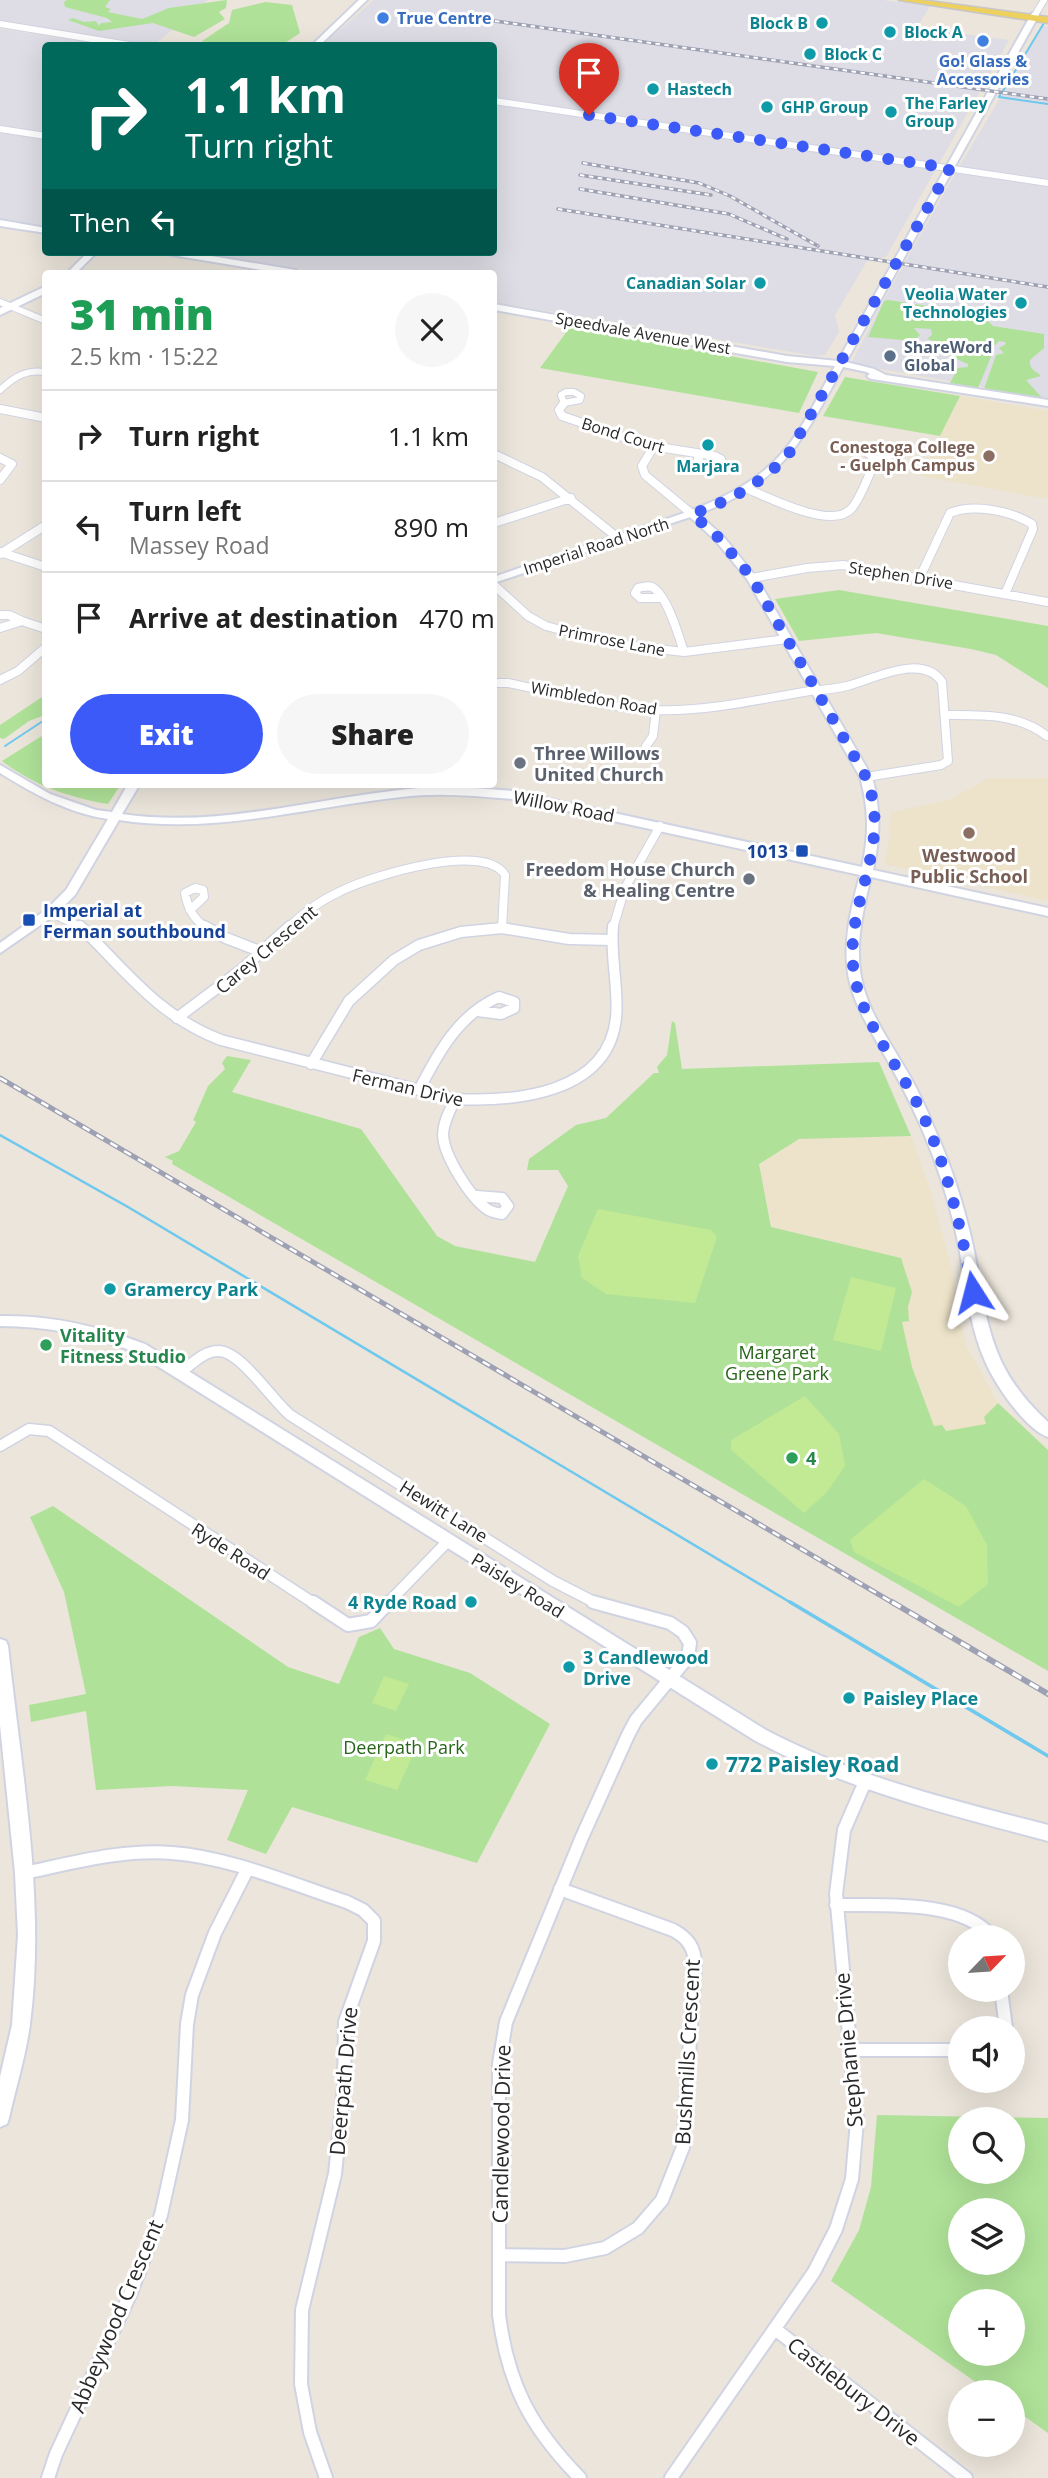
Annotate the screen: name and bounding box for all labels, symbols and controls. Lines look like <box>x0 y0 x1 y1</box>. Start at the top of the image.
place label: True Centre <box>397 7 491 29</box>
marker: True Centre <box>375 10 391 26</box>
place label: Block B <box>749 12 808 34</box>
marker: Block B <box>814 15 830 31</box>
place label: Block A <box>904 21 964 43</box>
marker: Block A <box>882 24 898 40</box>
marker: Go! Glass & Accessories <box>975 33 991 49</box>
pin <box>559 43 619 115</box>
place label: Block C <box>824 43 882 65</box>
marker: Block C <box>802 46 818 62</box>
place label: Go! Glass & Accessories <box>937 50 1029 90</box>
icon: arrive <box>570 54 608 92</box>
text: 1.1 km <box>185 61 346 127</box>
icon: right <box>70 70 161 161</box>
place label: Hastech <box>667 78 732 100</box>
marker: Hastech <box>645 81 661 97</box>
place label: The Farley Group <box>905 92 988 132</box>
place label: GHP Group <box>781 96 868 118</box>
marker: GHP Group <box>759 99 775 115</box>
marker: The Farley Group <box>883 104 899 120</box>
text: Turn right <box>185 124 333 167</box>
icon: left <box>145 203 183 241</box>
text: Then <box>70 204 131 240</box>
place label: Canadian Solar <box>626 272 746 294</box>
marker: Canadian Solar <box>752 275 768 291</box>
place label: Veolia Water Technologies <box>903 283 1007 323</box>
text: 31 min <box>70 285 214 342</box>
button: close <box>395 293 469 367</box>
marker: Veolia Water Technologies <box>1013 295 1029 311</box>
street label: Speedvale Avenue West <box>554 307 733 359</box>
place label: ShareWord Global <box>904 336 992 376</box>
text: 2.5 km · 15:22 <box>70 340 218 372</box>
marker: ShareWord Global <box>882 348 898 364</box>
street label: Bond Court <box>579 412 667 458</box>
icon: right <box>70 417 108 455</box>
text: Turn right <box>129 418 260 454</box>
text: 1.1 km <box>388 418 469 454</box>
place label: Conestoga College - Guelph Campus <box>829 436 975 476</box>
marker: Marjara <box>700 437 716 453</box>
marker: Conestoga College - Guelph Campus <box>981 448 997 464</box>
place label: Marjara <box>676 455 740 477</box>
text: Turn left <box>129 493 241 529</box>
icon: left <box>70 508 108 546</box>
text: 890 m <box>394 509 469 545</box>
street label: Imperial Road North <box>520 512 672 580</box>
text: Massey Road <box>129 529 270 561</box>
street label: Stephen Drive <box>847 556 955 594</box>
icon: arrive <box>70 599 108 637</box>
text: Arrive at destination <box>129 600 398 636</box>
text: 470 m <box>419 600 495 636</box>
street label: Primrose Lane <box>557 619 667 661</box>
street label: Wimbledon Road <box>529 676 659 720</box>
button: Exit <box>70 694 263 774</box>
button: Share <box>277 694 469 774</box>
place label: Three Willows United Church <box>534 741 664 786</box>
marker: Three Willows United Church <box>512 755 528 771</box>
street label: Willow Road <box>511 784 617 828</box>
marker: Westwood Public School <box>961 825 977 841</box>
place label: 1013 <box>747 839 788 863</box>
marker: 1013 <box>794 843 810 859</box>
place label: Westwood Public School <box>910 843 1028 888</box>
place label: Freedom House Church & Healing Centre <box>525 857 735 902</box>
marker: Freedom House Church & Healing Centre <box>741 871 757 887</box>
place label: Imperial at Ferman southbound <box>43 898 226 943</box>
street label: Carey Crescent <box>210 899 322 999</box>
marker: Imperial at Ferman southbound <box>21 912 37 928</box>
street label: Ferman Drive <box>350 1063 466 1111</box>
position arrow <box>936 1255 1010 1329</box>
place label: Gramercy Park <box>124 1277 259 1301</box>
marker: Gramercy Park <box>102 1281 118 1297</box>
place label: Vitality Fitness Studio <box>60 1323 186 1368</box>
marker: Vitality Fitness Studio <box>38 1337 54 1353</box>
park label: Margaret Greene Park <box>725 1340 830 1385</box>
place label: 4 <box>806 1446 816 1470</box>
marker: 4 <box>784 1450 800 1466</box>
street label: Hewitt Lane <box>395 1474 493 1548</box>
street label: Ryde Road <box>187 1517 275 1585</box>
street label: Paisley Road <box>467 1547 569 1623</box>
place label: 4 Ryde Road <box>348 1590 457 1614</box>
marker: 4 Ryde Road <box>463 1594 479 1610</box>
place label: 3 Candlewood Drive <box>583 1645 709 1690</box>
marker: 3 Candlewood Drive <box>561 1659 577 1675</box>
place label: Paisley Place <box>863 1686 978 1710</box>
marker: Paisley Place <box>841 1690 857 1706</box>
park label: Deerpath Park <box>343 1735 465 1759</box>
place label: 772 Paisley Road <box>726 1750 899 1778</box>
marker: 772 Paisley Road <box>704 1756 720 1772</box>
north arrow <box>948 1925 1026 2002</box>
map controls <box>948 1925 1025 2457</box>
street label: Bushmills Crescent <box>668 1958 706 2146</box>
street label: Stephanie Drive <box>827 1972 869 2128</box>
street label: Deerpath Drive <box>323 2005 363 2157</box>
button: sound <box>948 2016 1025 2093</box>
street label: Candlewood Drive <box>485 2044 517 2224</box>
button: search <box>948 2107 1025 2184</box>
button: layers <box>948 2198 1025 2275</box>
street label: Abbeywood Crescent <box>63 2215 169 2417</box>
button: + <box>948 2289 1025 2366</box>
street label: Castlebury Drive <box>782 2330 926 2452</box>
button: − <box>948 2380 1025 2457</box>

